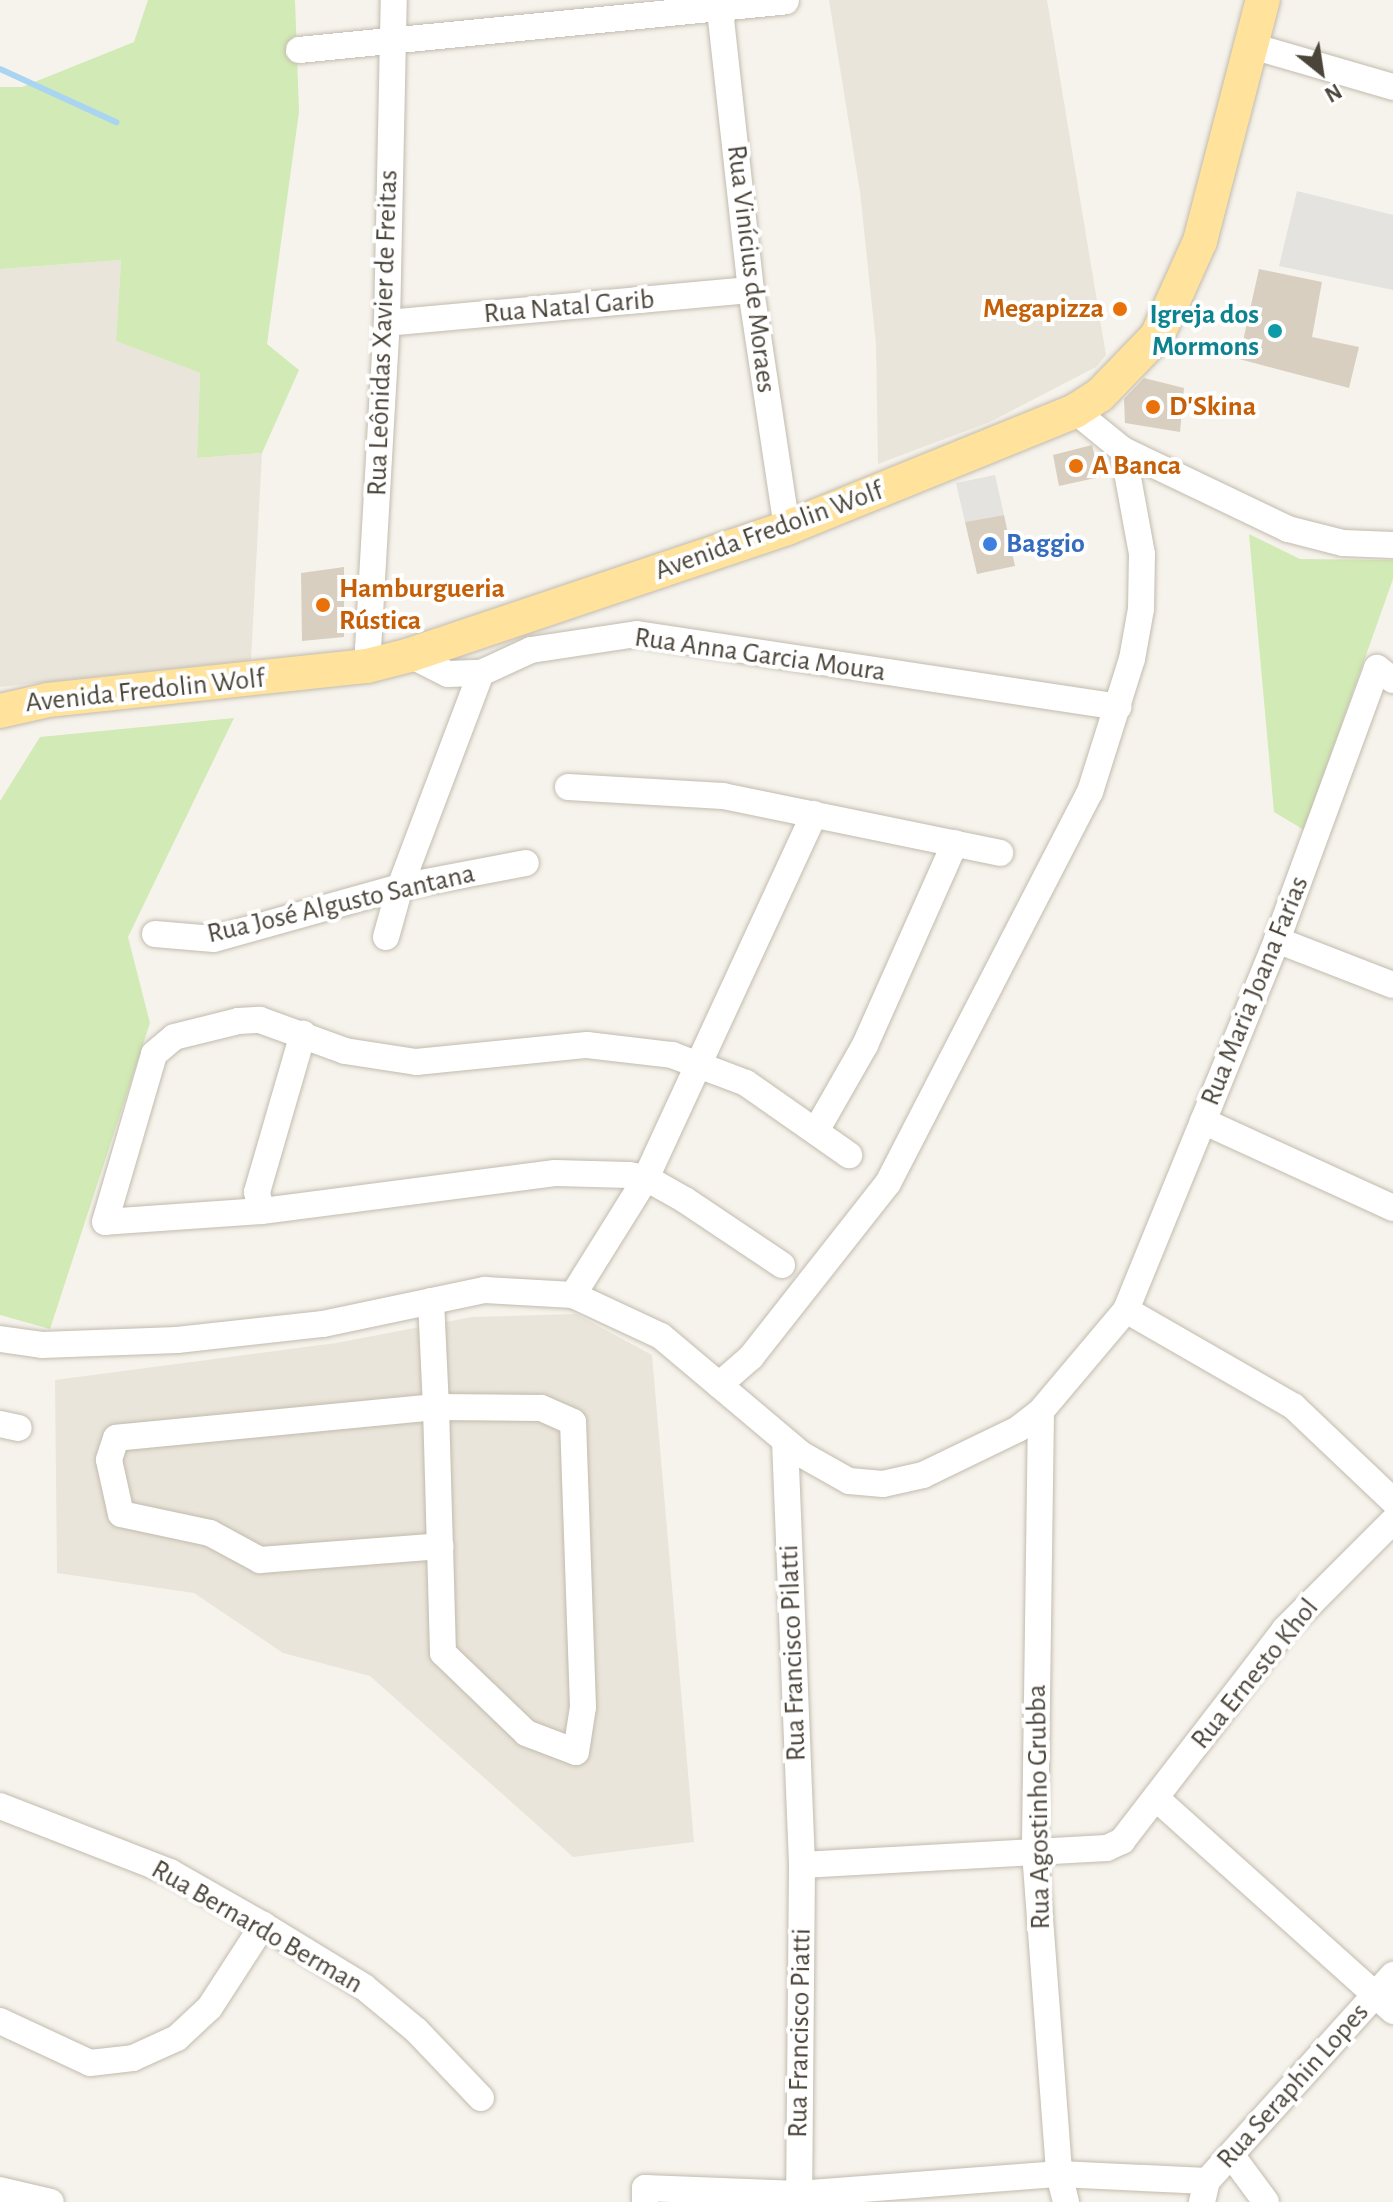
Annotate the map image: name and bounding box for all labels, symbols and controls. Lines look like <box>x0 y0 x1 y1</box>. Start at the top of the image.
north arrow <box>1281 32 1361 112</box>
text: N <box>1321 79 1345 106</box>
street label: Rua Vinícius de Moraes <box>719 143 783 395</box>
street label: Rua Leônidas Xavier de Freitas <box>361 169 405 497</box>
street label: Rua Natal Garib <box>482 283 656 331</box>
place label: Megapizza <box>983 292 1104 326</box>
place label: Igreja dos Mormons <box>1149 298 1259 364</box>
marker: Megapizza <box>1111 300 1129 318</box>
marker: Igreja dos Mormons <box>1266 322 1284 340</box>
place label: D'Skina <box>1169 390 1256 424</box>
marker: D'Skina <box>1144 398 1162 416</box>
place label: A Banca <box>1092 449 1181 483</box>
marker: A Banca <box>1067 457 1085 475</box>
street label: Avenida Fredolin Wolf <box>650 474 888 588</box>
place label: Baggio <box>1006 527 1085 561</box>
marker: Baggio <box>981 535 999 553</box>
place label: Hamburgueria Rústica <box>339 572 505 638</box>
marker: Hamburgueria Rústica <box>314 596 332 614</box>
street label: Rua Anna Garcia Moura <box>632 621 888 689</box>
street label: Avenida Fredolin Wolf <box>24 662 266 720</box>
street label: Rua José Algusto Santana <box>204 857 478 951</box>
street label: Rua Maria Joana Farias <box>1194 871 1316 1111</box>
street label: Rua Francisco Pilatti <box>772 1544 814 1762</box>
street label: Rua Ernesto Khol <box>1184 1592 1326 1756</box>
street label: Rua Agostinho Grubba <box>1020 1684 1058 1930</box>
street label: Rua Bernardo Berman <box>145 1853 369 2001</box>
street label: Rua Francisco Piatti <box>781 1928 819 2138</box>
street label: Rua Seraphin Lopes <box>1210 1996 1376 2176</box>

